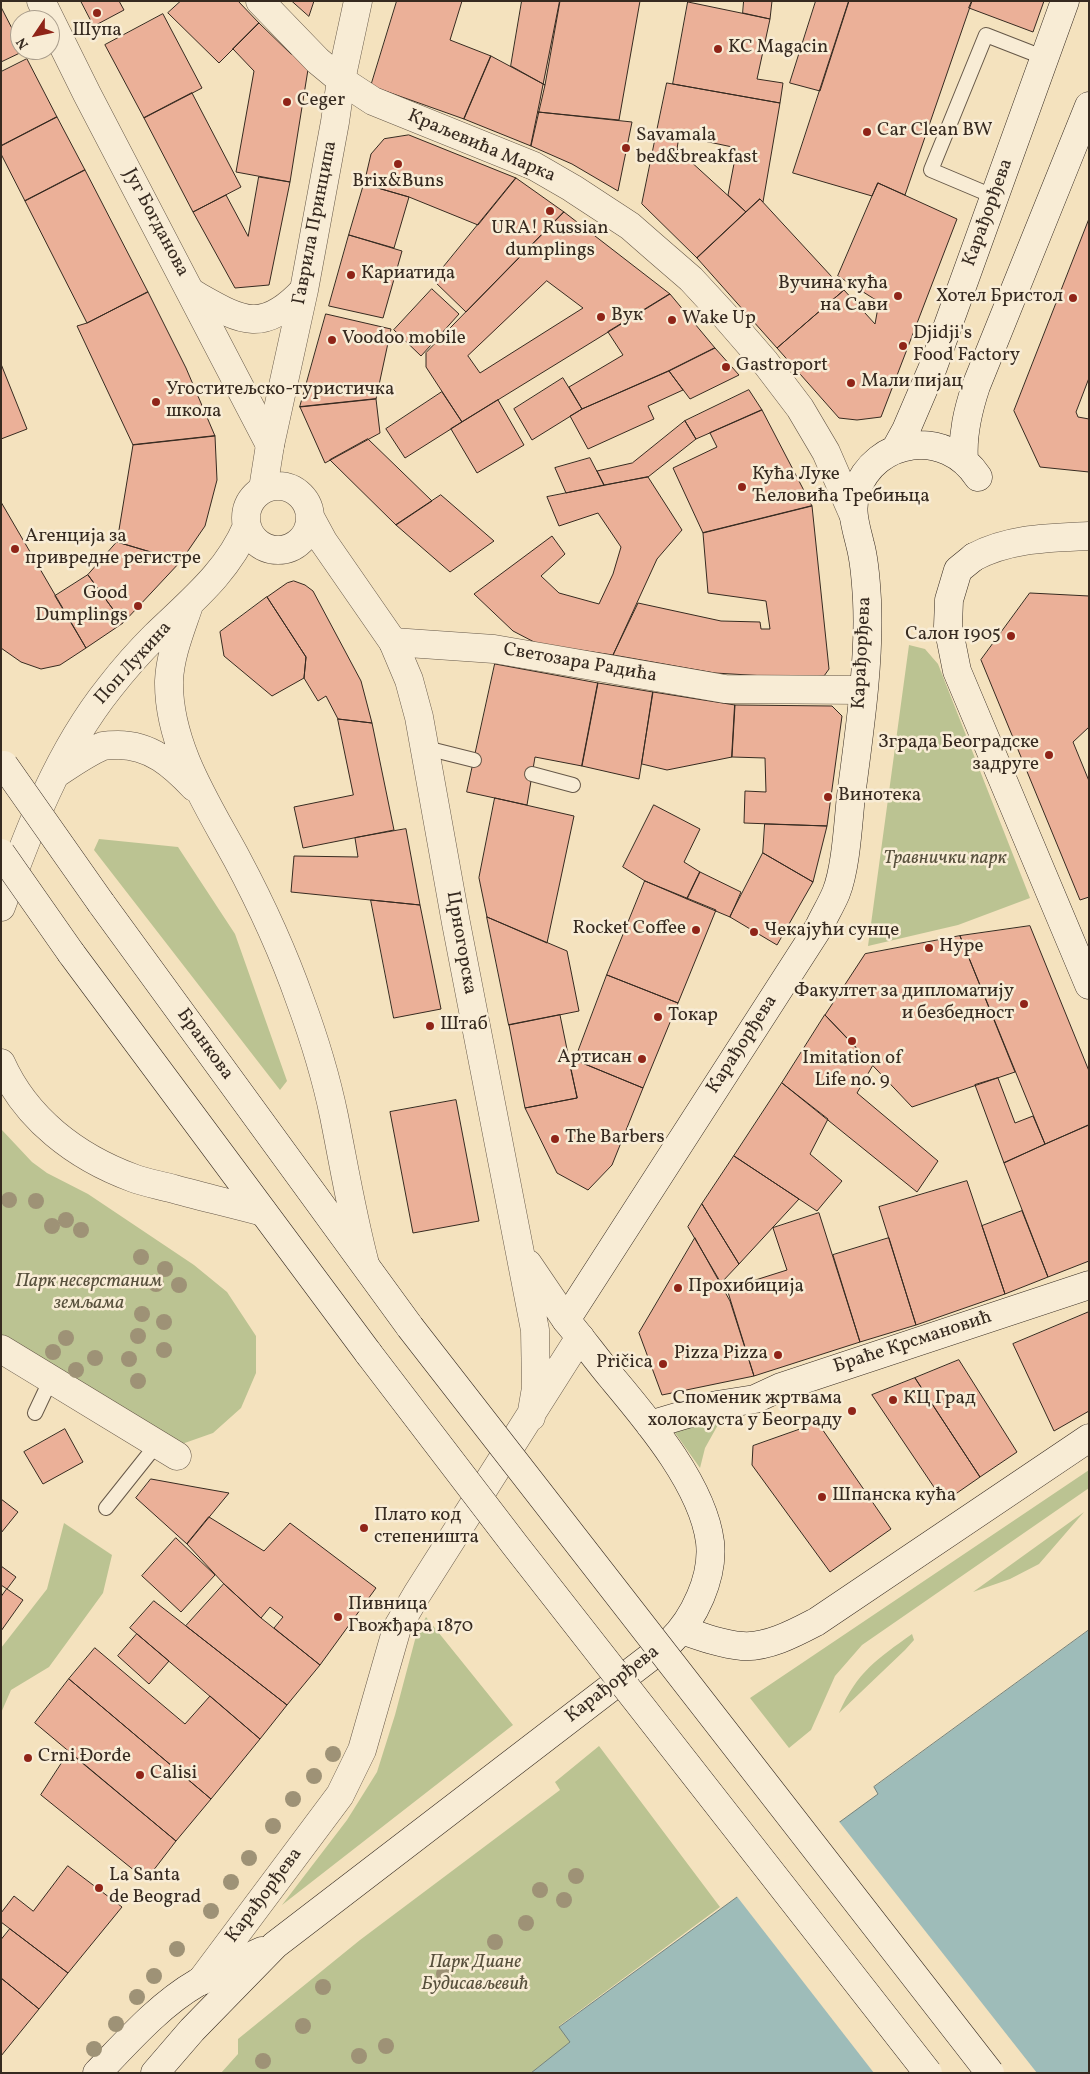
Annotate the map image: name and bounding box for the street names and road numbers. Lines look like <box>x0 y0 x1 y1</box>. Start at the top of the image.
street label: Краљевића Марка <box>404 106 558 188</box>
street label: Гаврила Принципа <box>289 139 343 307</box>
street label: Карађорђева <box>959 156 1019 270</box>
street label: Југ Богданова <box>117 165 193 281</box>
street label: Карађорђева <box>849 596 877 710</box>
street label: Поп Лукина <box>91 618 177 710</box>
street label: Светозара Радића <box>501 639 659 689</box>
street label: Црногорска <box>440 889 480 997</box>
street label: Карађорђева <box>703 991 783 1099</box>
street label: Бранкова <box>170 1005 238 1085</box>
street label: Браће Крсмановић <box>831 1307 995 1379</box>
street label: Карађорђева <box>562 1641 664 1729</box>
street label: Карађорђева <box>222 1844 308 1948</box>

